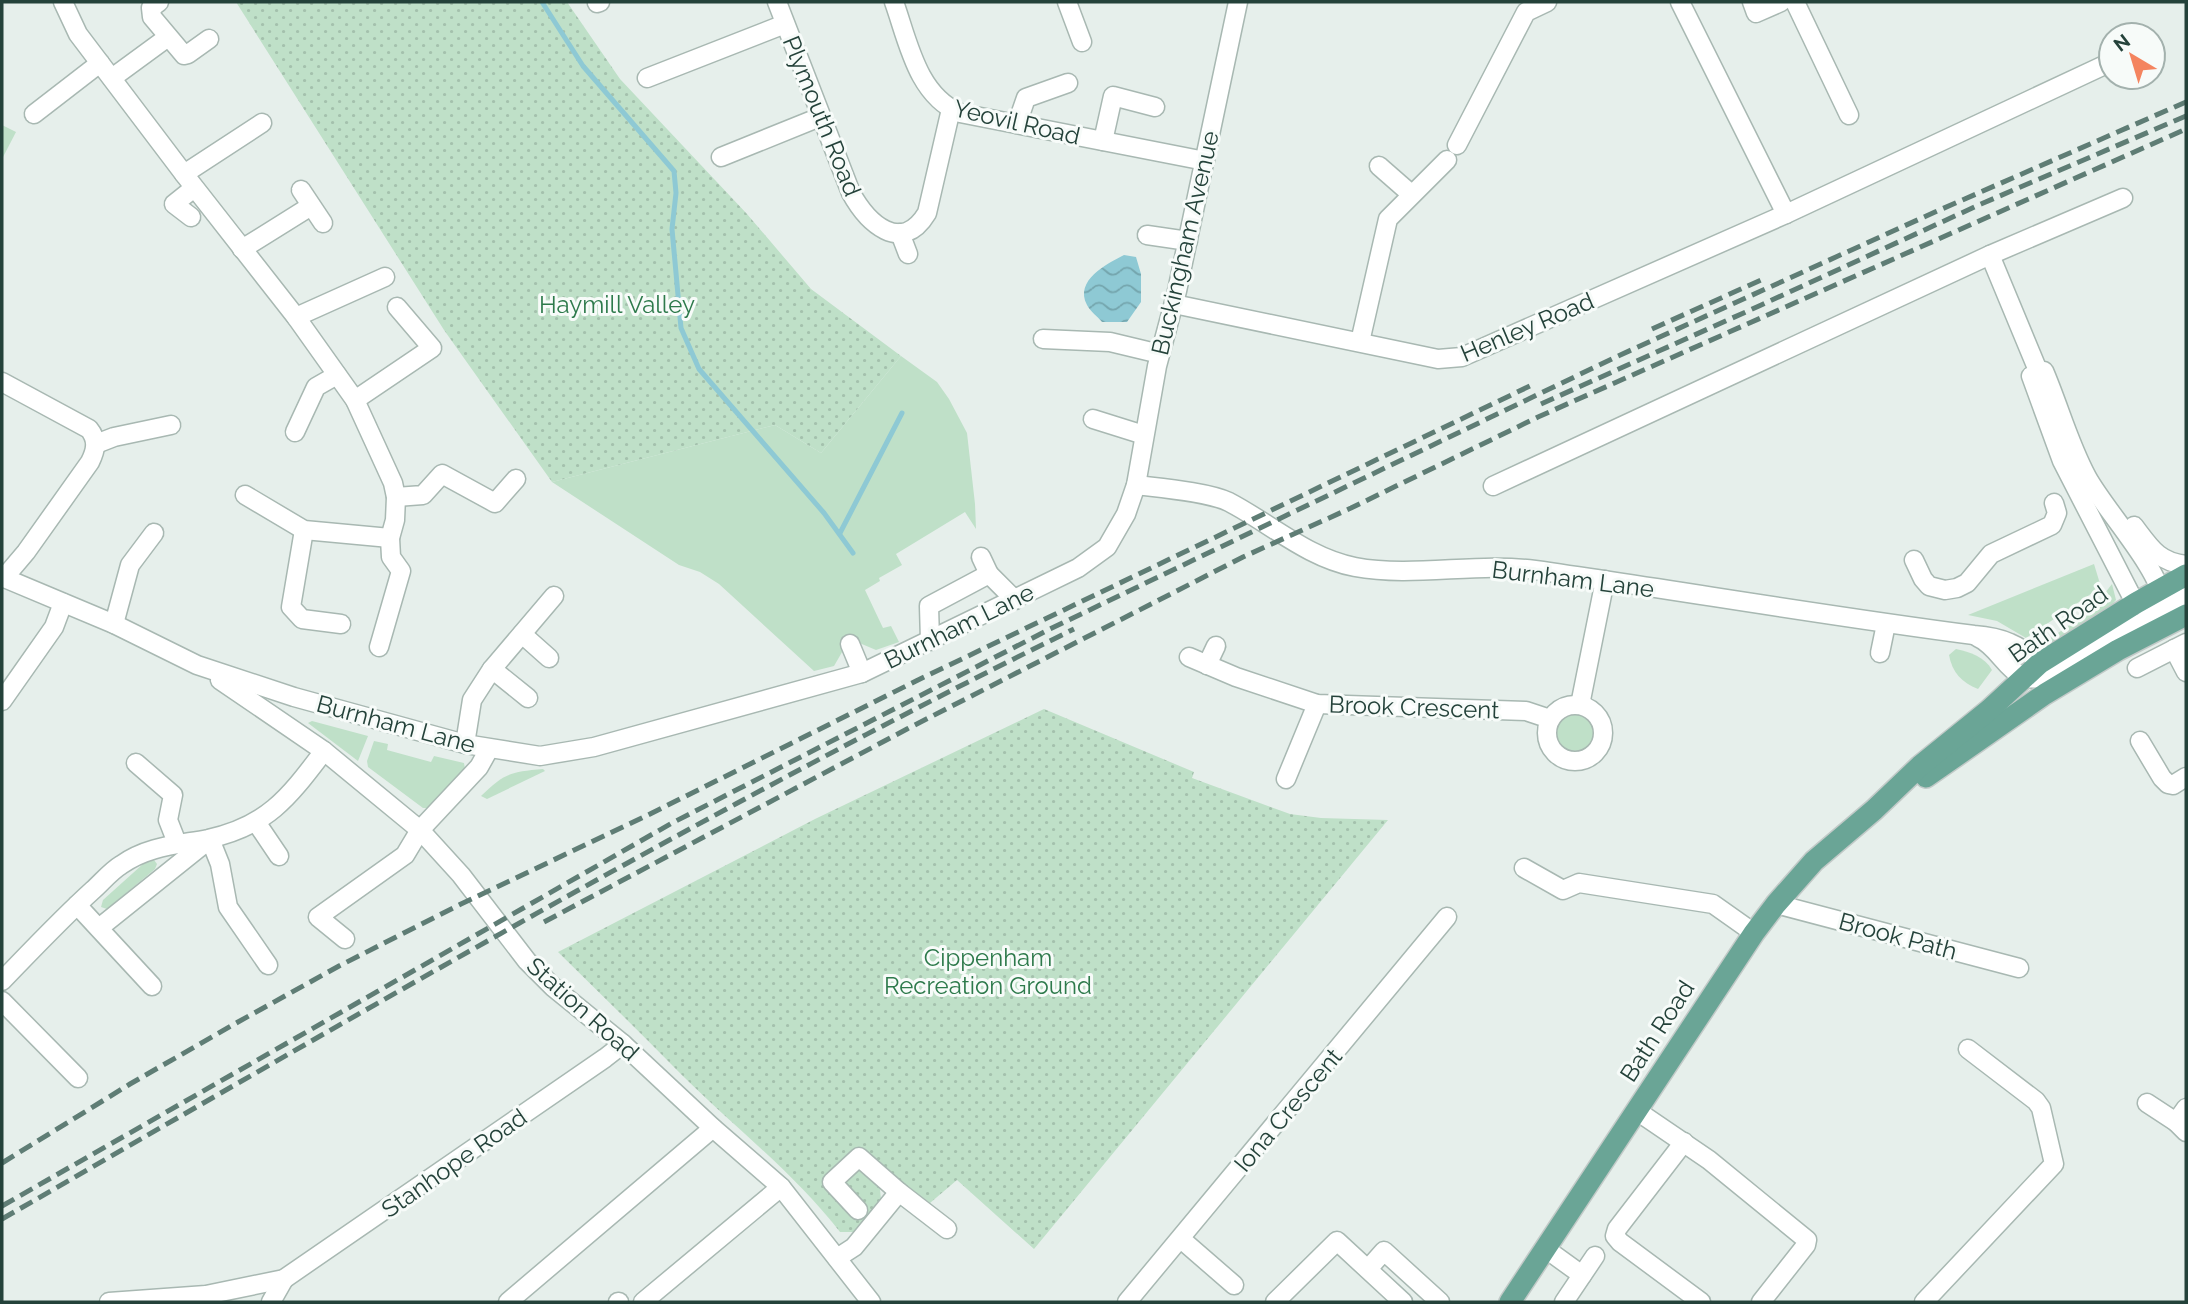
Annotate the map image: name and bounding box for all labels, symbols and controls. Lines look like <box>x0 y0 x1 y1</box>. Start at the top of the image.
north arrow <box>2097 21 2167 91</box>
text: N <box>2109 29 2134 56</box>
street label: Plymouth Road <box>777 32 867 200</box>
street label: Yeovil Road <box>951 93 1083 151</box>
street label: Buckingham Avenue <box>1145 128 1225 358</box>
street label: Henley Road <box>1456 286 1598 368</box>
park label: Haymill Valley <box>539 290 695 319</box>
street label: Burnham Lane <box>1490 555 1656 603</box>
street label: Burnham Lane <box>879 577 1039 675</box>
street label: Bath Road <box>2003 579 2113 669</box>
street label: Burnham Lane <box>313 689 479 759</box>
street label: Brook Crescent <box>1328 690 1500 724</box>
street label: Brook Path <box>1836 906 1960 966</box>
park label: Cippenham Recreation Ground <box>884 943 1092 1000</box>
street label: Station Road <box>521 951 645 1067</box>
street label: Bath Road <box>1614 975 1700 1087</box>
street label: Iona Crescent <box>1228 1042 1348 1178</box>
street label: Stanhope Road <box>376 1102 532 1224</box>

